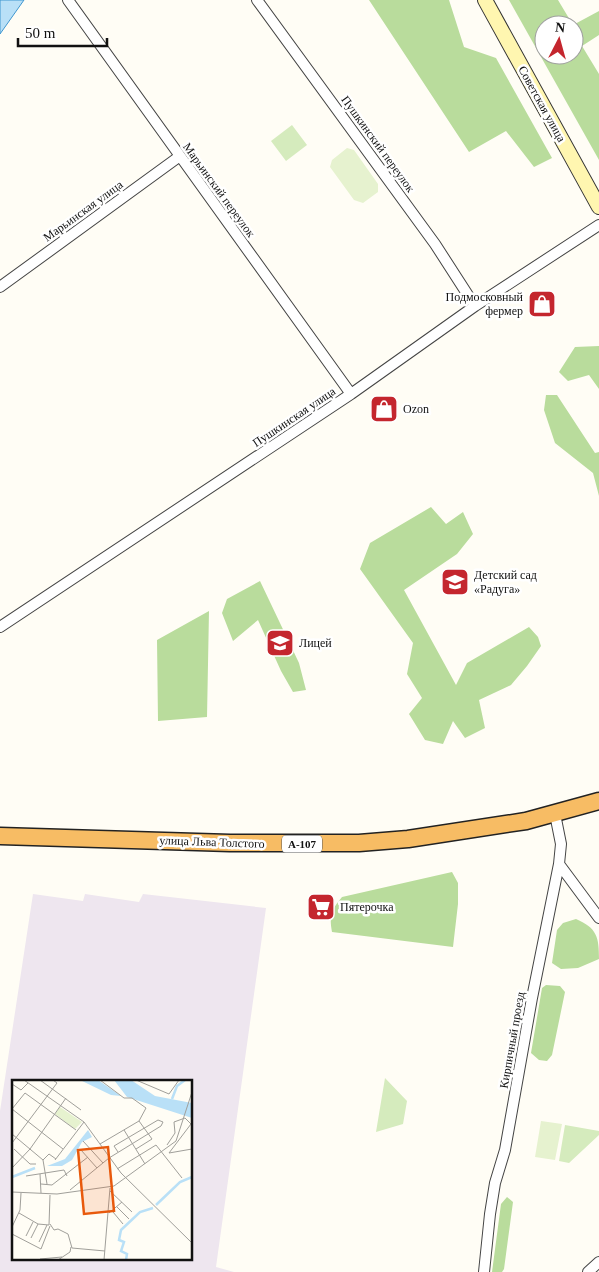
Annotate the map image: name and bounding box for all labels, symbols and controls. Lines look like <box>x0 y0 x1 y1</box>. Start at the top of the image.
scale bar <box>18 15 106 47</box>
north arrow <box>534 15 584 65</box>
text: N <box>554 20 566 36</box>
text: 50 m <box>25 25 56 41</box>
street label: Советская улица <box>515 64 569 145</box>
street label: Пушкинский переулок <box>338 93 418 195</box>
street label: Марьинский переулок <box>180 140 258 240</box>
street label: Марьинская улица <box>41 177 126 245</box>
shop icon: Подмосковный фермер <box>527 289 557 319</box>
place label: Подмосковный фермер <box>446 290 524 318</box>
street label: Пушкинская улица <box>250 384 339 450</box>
shop icon: Ozon <box>369 394 399 424</box>
place label: Ozon <box>403 402 429 416</box>
school or university icon: Детский сад «Радуга» <box>440 567 470 597</box>
place label: Детский сад «Радуга» <box>474 568 537 596</box>
school or university icon: Лицей <box>265 628 295 658</box>
place label: Лицей <box>299 636 332 650</box>
street label: улица Льва Толстого <box>159 833 265 851</box>
road number: А-107 <box>282 836 322 852</box>
supermarket icon: Пятерочка <box>306 892 336 922</box>
place label: Пятерочка <box>340 900 394 914</box>
street label: Кирпичный проезд <box>497 991 527 1089</box>
inset map <box>12 1080 192 1260</box>

